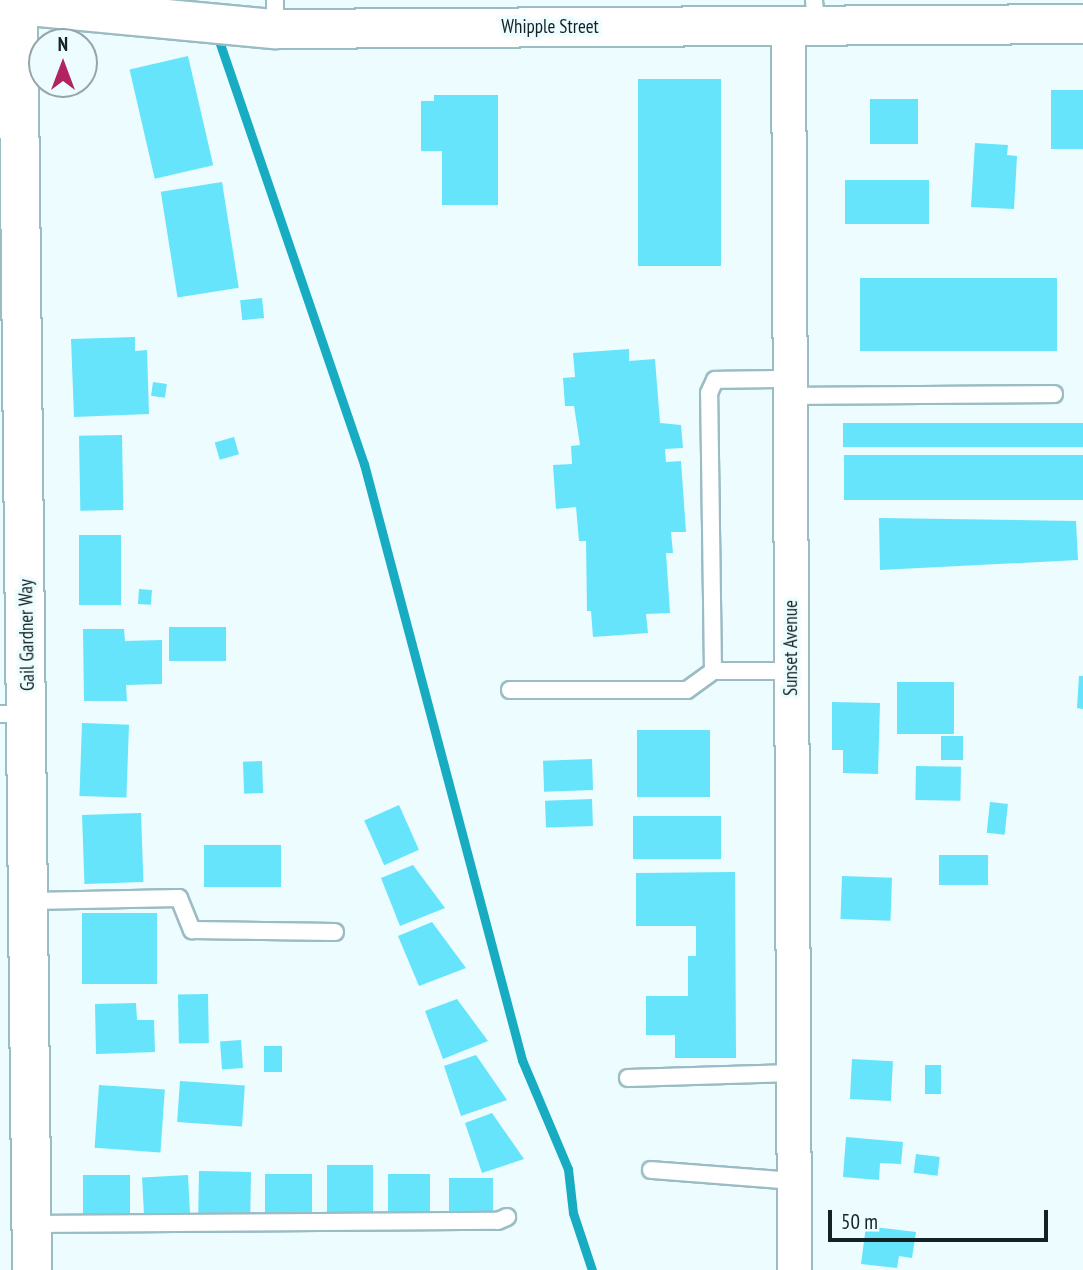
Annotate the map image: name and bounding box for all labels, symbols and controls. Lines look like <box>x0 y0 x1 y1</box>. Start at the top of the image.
street label: Whipple Street <box>501 16 599 38</box>
north arrow <box>28 28 98 98</box>
text: N <box>58 32 68 56</box>
street label: Gail Gardner Way <box>15 579 39 691</box>
street label: Sunset Avenue <box>780 600 802 696</box>
scale bar <box>831 1196 1052 1240</box>
text: 50 m <box>841 1208 878 1235</box>

